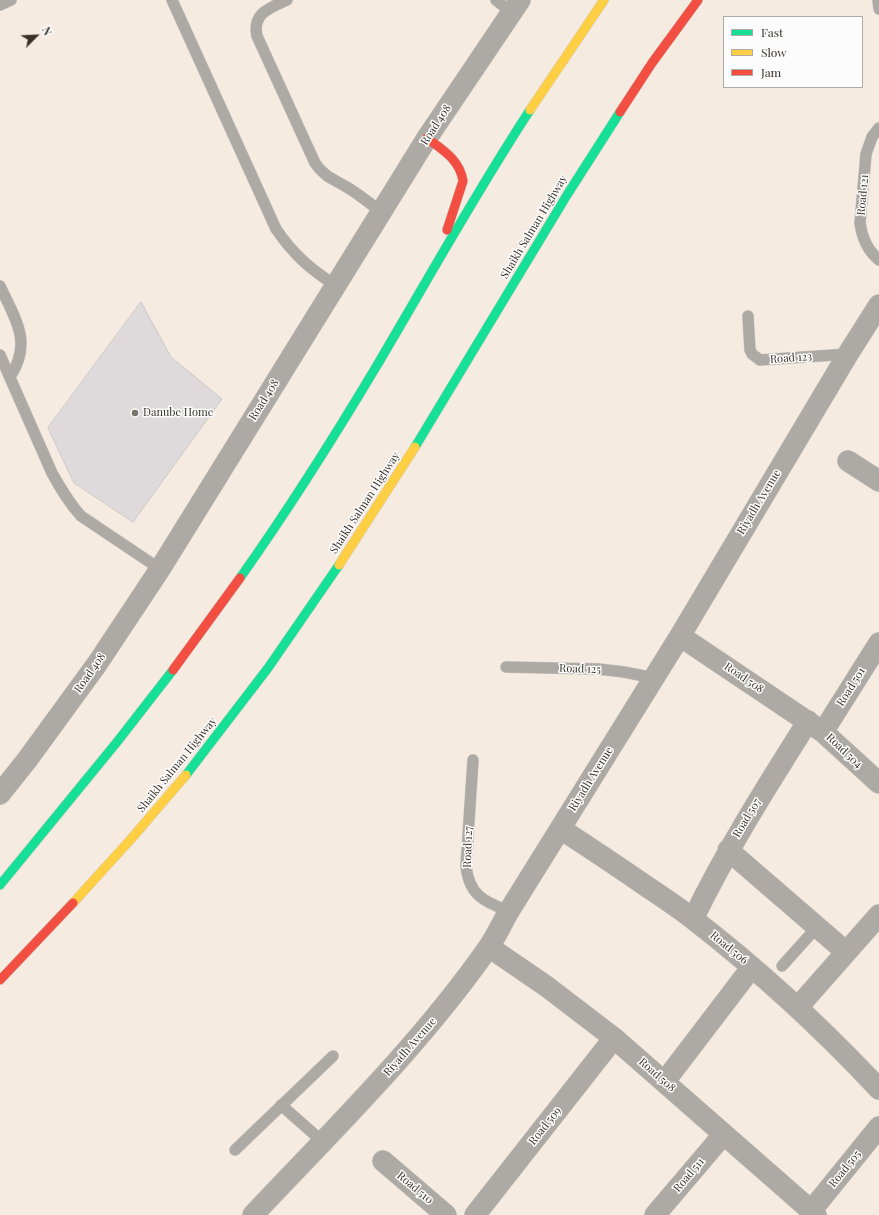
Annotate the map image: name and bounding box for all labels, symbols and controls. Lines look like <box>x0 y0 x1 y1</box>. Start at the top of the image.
north arrow <box>16 16 56 56</box>
legend <box>723 16 863 88</box>
text: N <box>39 24 56 38</box>
text: Fast <box>761 24 783 40</box>
text: Slow <box>761 44 787 60</box>
text: Jam <box>761 64 781 80</box>
street label: Road 408 <box>418 102 454 148</box>
street label: Shaikh Salman Highway <box>498 173 570 281</box>
street label: Road 121 <box>855 174 871 216</box>
street label: Road 123 <box>770 350 812 366</box>
street label: Road 408 <box>246 377 282 423</box>
place label: Danube Home <box>143 406 213 420</box>
marker: Danube Home <box>130 408 140 418</box>
street label: Shaikh Salman Highway <box>327 450 403 556</box>
street label: Riyadh Avenue <box>734 467 784 537</box>
street label: Road 408 <box>72 651 108 695</box>
street label: Road 508 <box>722 660 766 696</box>
street label: Road 125 <box>559 662 601 676</box>
street label: Road 501 <box>834 665 868 709</box>
street label: Shaikh Salman Highway <box>135 715 219 815</box>
street label: Road 504 <box>823 731 865 771</box>
street label: Riyadh Avenue <box>566 744 616 814</box>
street label: Road 507 <box>730 796 764 840</box>
street label: Road 127 <box>461 826 475 868</box>
street label: Road 506 <box>708 929 750 967</box>
street label: Riyadh Avenue <box>381 1015 439 1079</box>
street label: Road 508 <box>636 1055 678 1095</box>
street label: Road 509 <box>526 1104 564 1148</box>
street label: Road 505 <box>826 1148 864 1190</box>
street label: Road 511 <box>671 1155 707 1195</box>
street label: Road 510 <box>394 1169 436 1207</box>

